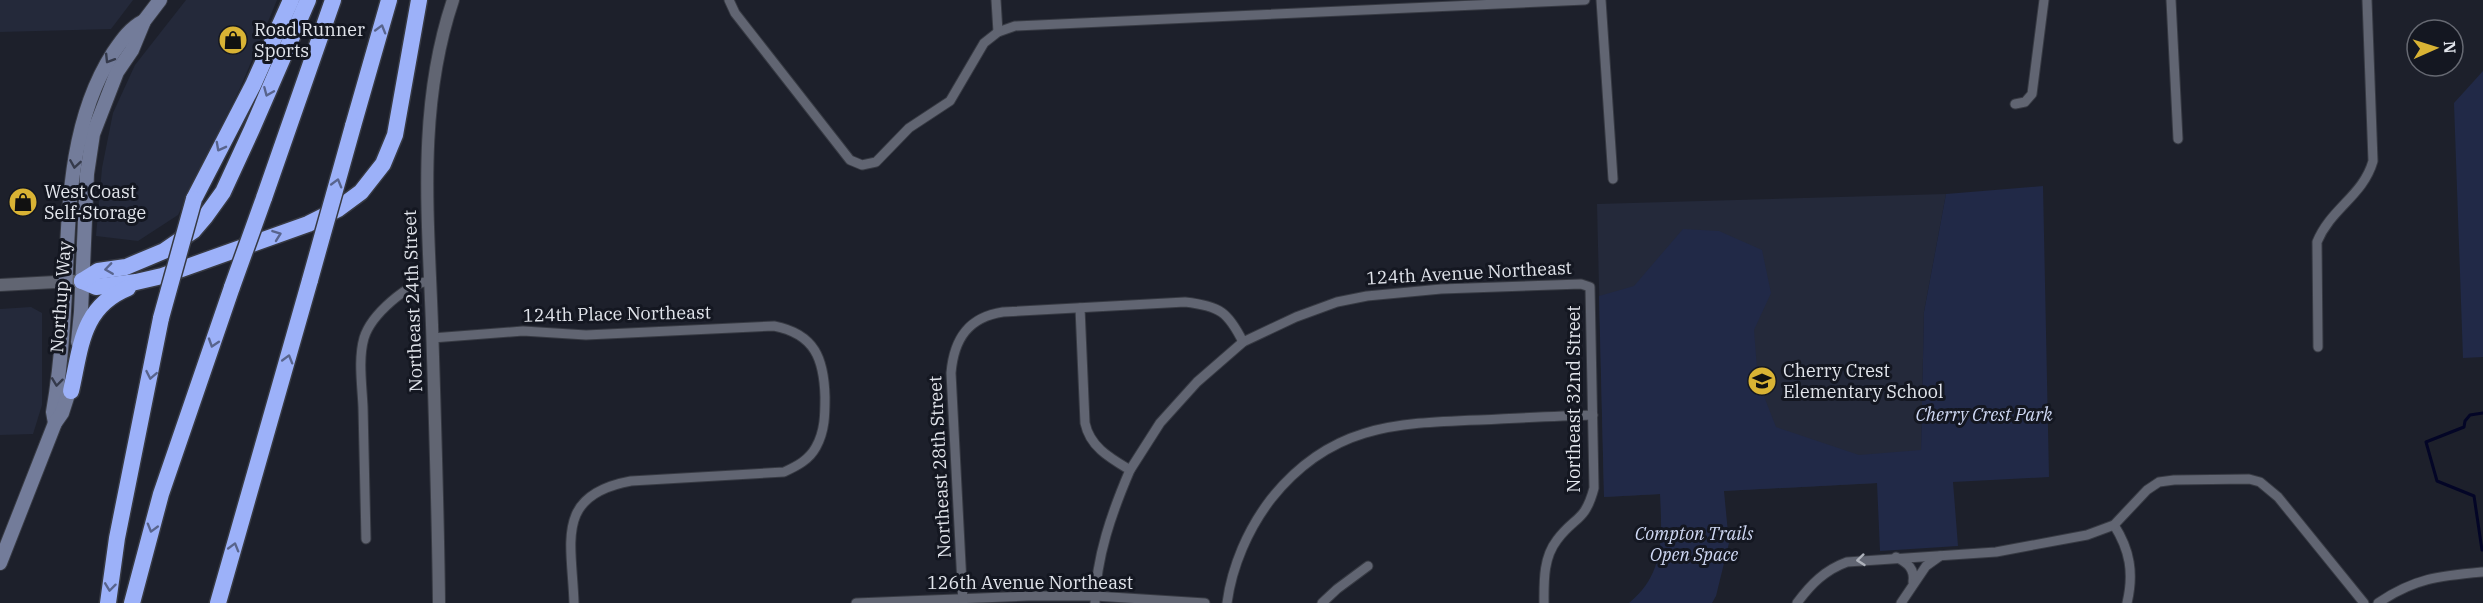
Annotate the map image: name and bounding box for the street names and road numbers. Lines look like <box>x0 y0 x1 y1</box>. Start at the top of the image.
street label: Northeast 24th Street <box>398 209 427 393</box>
street label: Northup Way <box>45 240 76 354</box>
street label: 124th Avenue Northeast <box>1365 256 1572 289</box>
street label: 124th Place Northeast <box>523 300 711 327</box>
street label: Northeast 32nd Street <box>1562 305 1585 493</box>
street label: Northeast 28th Street <box>923 375 956 559</box>
street label: 126th Avenue Northeast <box>927 571 1133 594</box>

